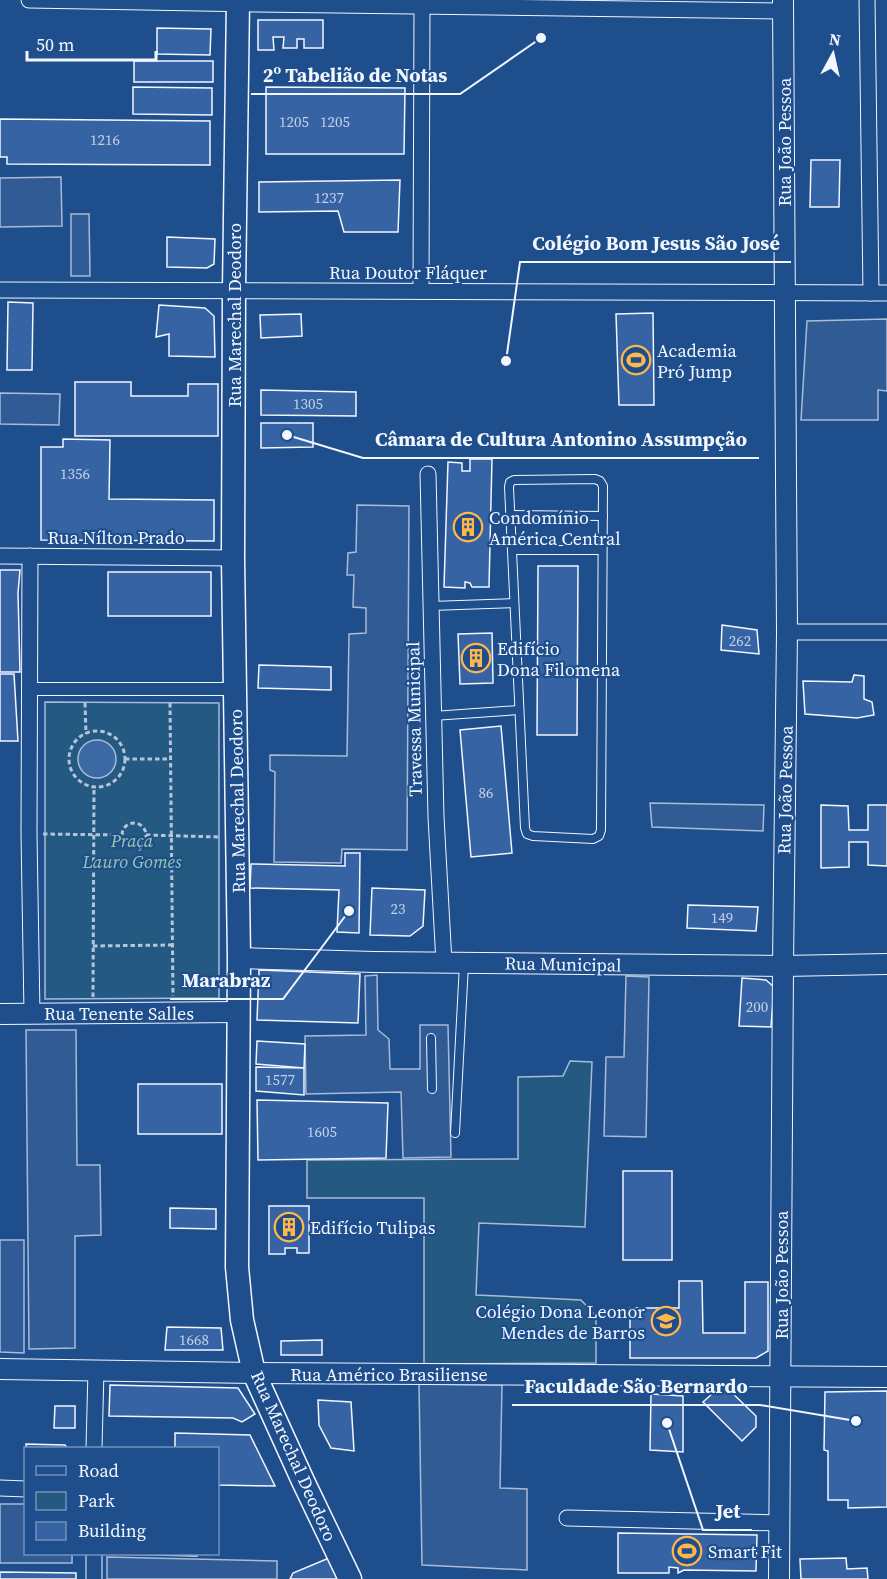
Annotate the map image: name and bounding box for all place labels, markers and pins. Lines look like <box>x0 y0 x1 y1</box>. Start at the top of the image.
callout: 2º Tabelião de Notas <box>251 56 460 94</box>
callout: Colégio Bom Jesus São José <box>520 224 791 262</box>
place label: Academia Pró Jump <box>657 338 738 384</box>
sports icon: Academia Pró Jump <box>620 344 652 376</box>
callout: Câmara de Cultura Antonino Assumpção <box>363 420 759 458</box>
place label: Condomínio América Central <box>489 505 621 551</box>
building icon: Condomínio América Central <box>452 511 484 543</box>
place label: Edifício Dona Filomena <box>497 636 621 682</box>
building icon: Edifício Dona Filomena <box>460 642 492 674</box>
callout: Marabraz <box>170 961 283 999</box>
building icon: Edifício Tulipas <box>273 1211 305 1243</box>
place label: Edifício Tulipas <box>310 1215 436 1240</box>
place label: Colégio Dona Leonor Mendes de Barros <box>476 1299 645 1345</box>
school or university icon: Colégio Dona Leonor Mendes de Barros <box>650 1305 682 1337</box>
callout: Faculdade São Bernardo <box>512 1367 760 1405</box>
callout: Jet <box>703 1492 752 1530</box>
sports icon: Smart Fit <box>671 1535 703 1567</box>
place label: Smart Fit <box>708 1539 782 1564</box>

